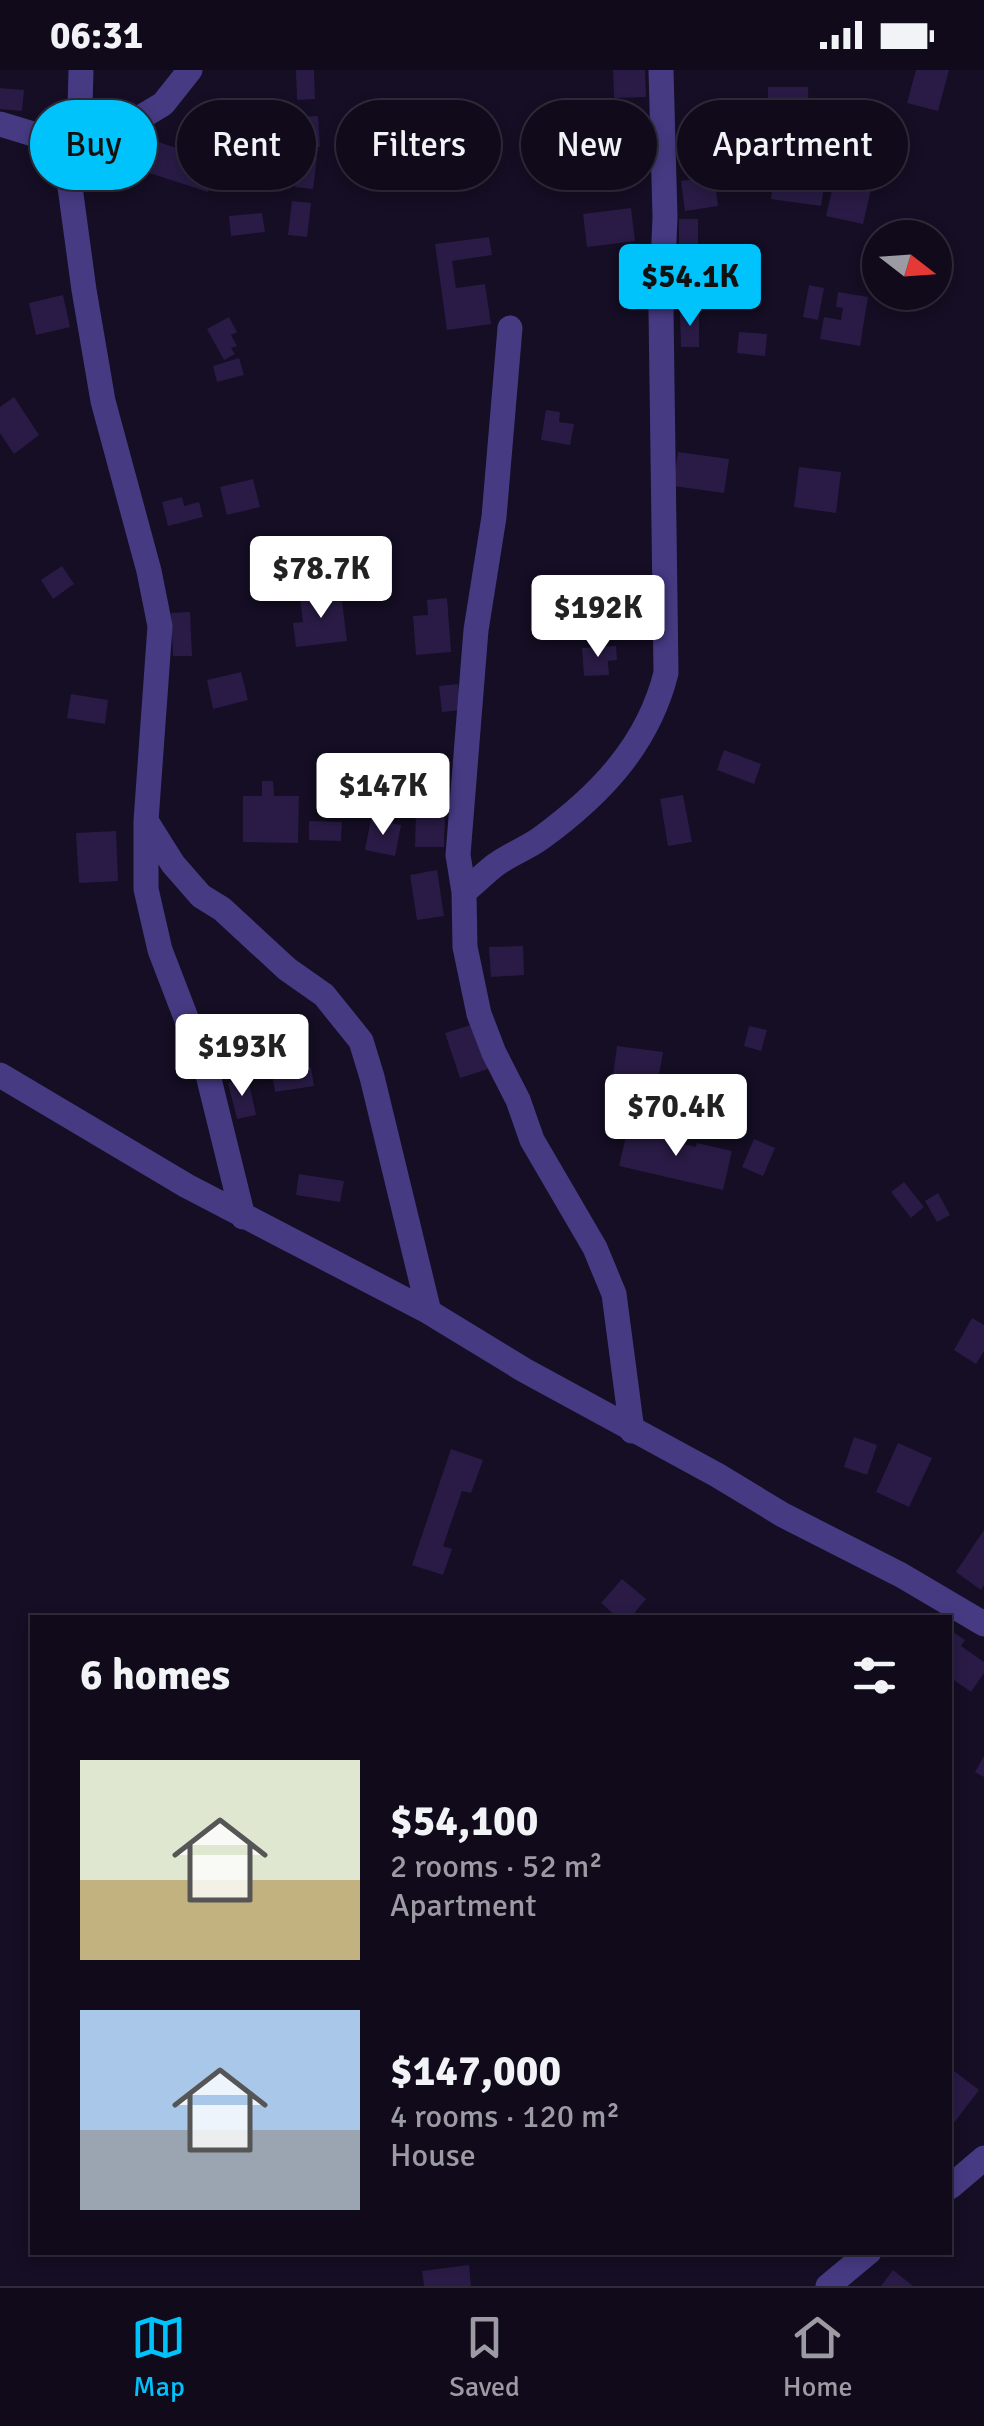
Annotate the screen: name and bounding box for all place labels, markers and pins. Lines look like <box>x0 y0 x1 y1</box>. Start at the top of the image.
pin: $54.1K <box>609 244 771 329</box>
pin: $78.7K <box>240 536 402 621</box>
pin: $192K <box>528 575 668 660</box>
pin: $147K <box>313 753 453 838</box>
pin: $193K <box>172 1014 312 1099</box>
pin: $70.4K <box>595 1074 757 1159</box>

